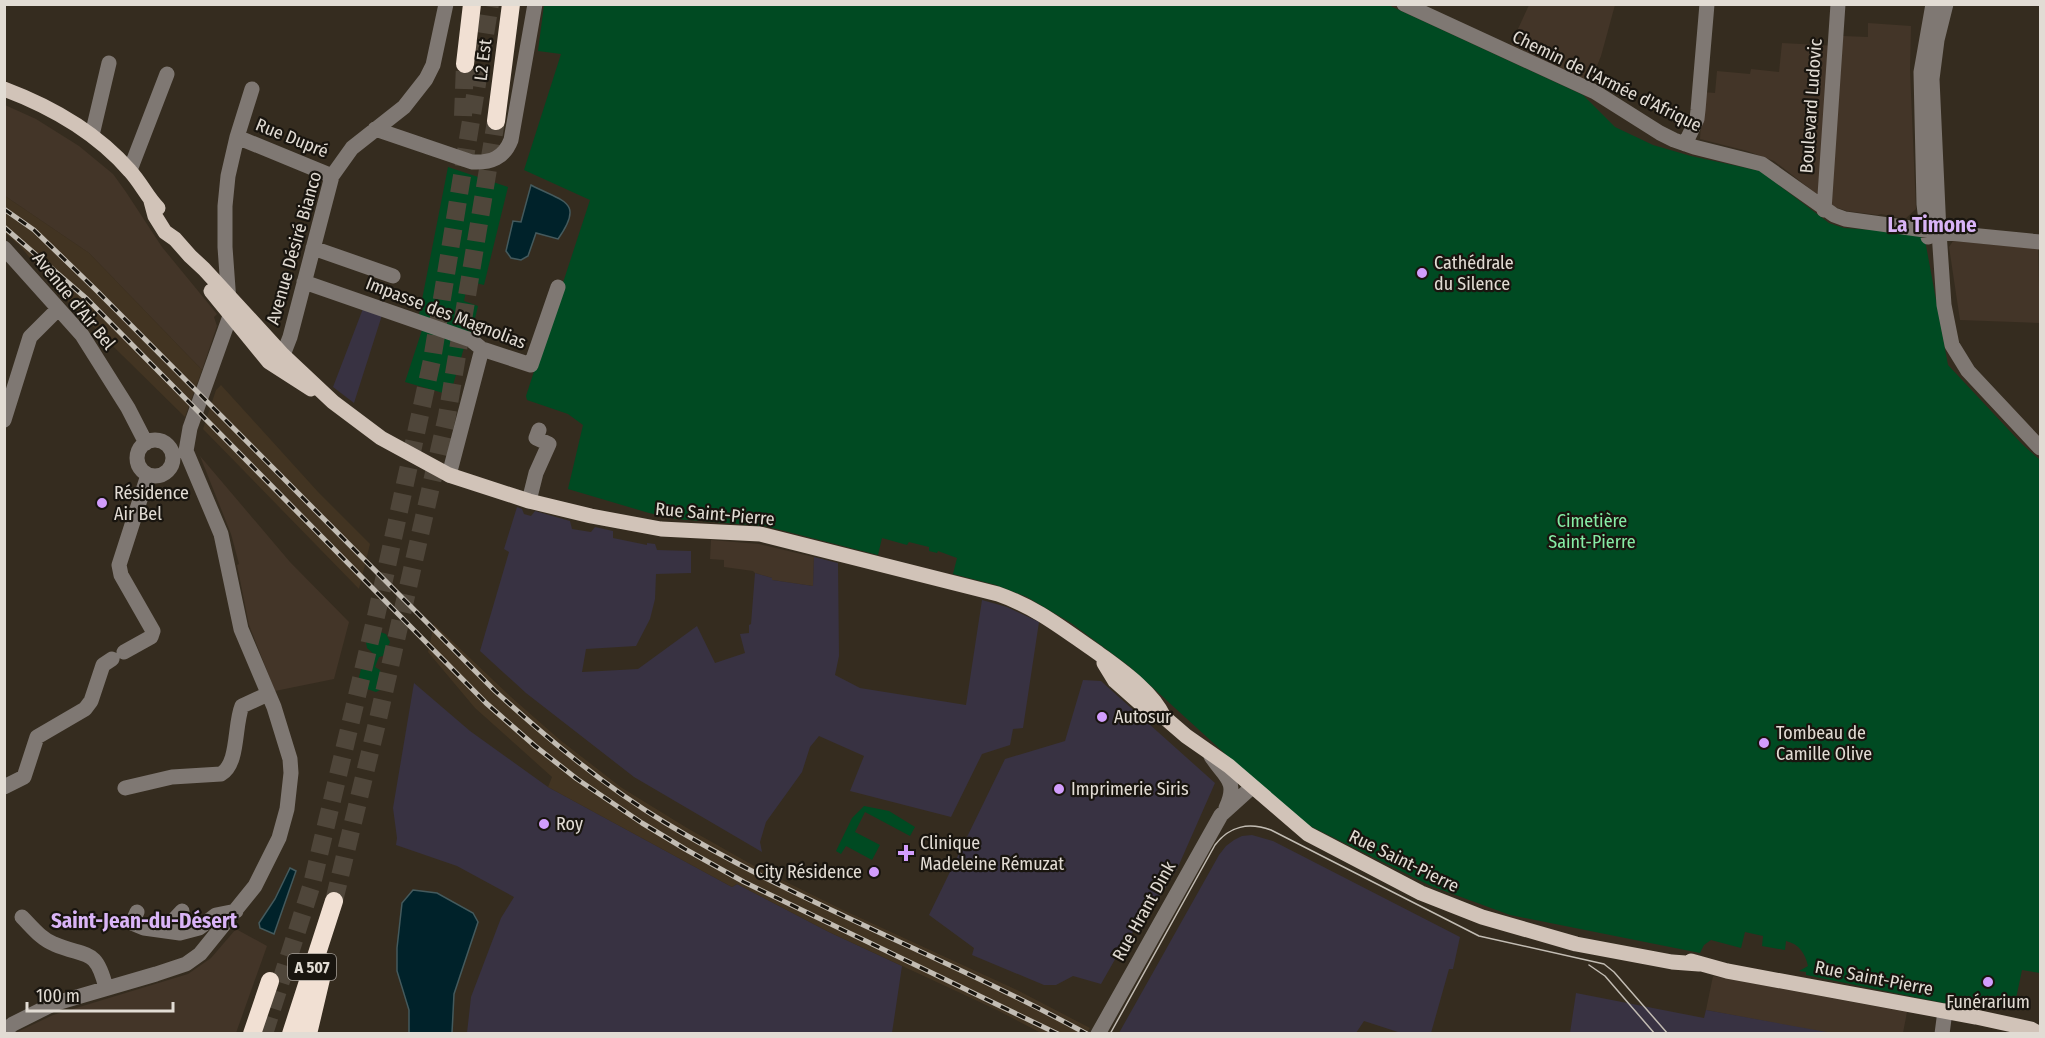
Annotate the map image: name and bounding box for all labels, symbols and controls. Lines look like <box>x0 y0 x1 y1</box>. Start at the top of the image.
street label: Chemin de l'Armée d'Afrique <box>1509 26 1705 136</box>
street label: L2 Est <box>470 38 496 82</box>
street label: Boulevard Ludovic <box>1795 38 1827 174</box>
street label: Rue Dupré <box>252 113 332 163</box>
street label: Avenue Désiré Bianco <box>262 169 326 327</box>
district label: La Timone <box>1887 212 1977 238</box>
street label: Avenue d'Air Bel <box>28 248 120 354</box>
place label: Cathédrale du Silence <box>1434 252 1514 295</box>
marker: Cathédrale du Silence <box>1415 266 1429 280</box>
street label: Impasse des Magnolias <box>363 272 530 354</box>
place label: Résidence Air Bel <box>114 482 189 525</box>
marker: Résidence Air Bel <box>95 496 109 510</box>
street label: Rue Saint-Pierre <box>654 498 776 530</box>
park label: Cimetière Saint-Pierre <box>1548 510 1636 553</box>
place label: Autosur <box>1114 706 1172 728</box>
marker: Autosur <box>1095 710 1109 724</box>
place label: Tombeau de Camille Olive <box>1776 722 1872 765</box>
marker: Tombeau de Camille Olive <box>1757 736 1771 750</box>
place label: Imprimerie Siris <box>1071 778 1189 800</box>
marker: Imprimerie Siris <box>1052 782 1066 796</box>
place label: Roy <box>556 813 583 835</box>
marker: Roy <box>537 817 551 831</box>
street label: Rue Saint-Pierre <box>1345 825 1463 897</box>
place label: Clinique Madeleine Rémuzat <box>920 832 1064 875</box>
marker: Clinique Madeleine Rémuzat <box>897 844 915 862</box>
street label: Rue Hrant Dink <box>1108 857 1181 965</box>
place label: City Résidence <box>755 861 862 883</box>
marker: City Résidence <box>867 865 881 879</box>
district label: Saint-Jean-du-Désert <box>51 908 238 934</box>
road number: A 507 <box>288 954 336 980</box>
street label: Rue Saint-Pierre <box>1813 956 1935 1000</box>
scale bar <box>27 975 172 1013</box>
marker: Funérarium <box>1981 975 1995 989</box>
text: 100 m <box>36 985 80 1007</box>
place label: Funérarium <box>1946 991 2030 1013</box>

